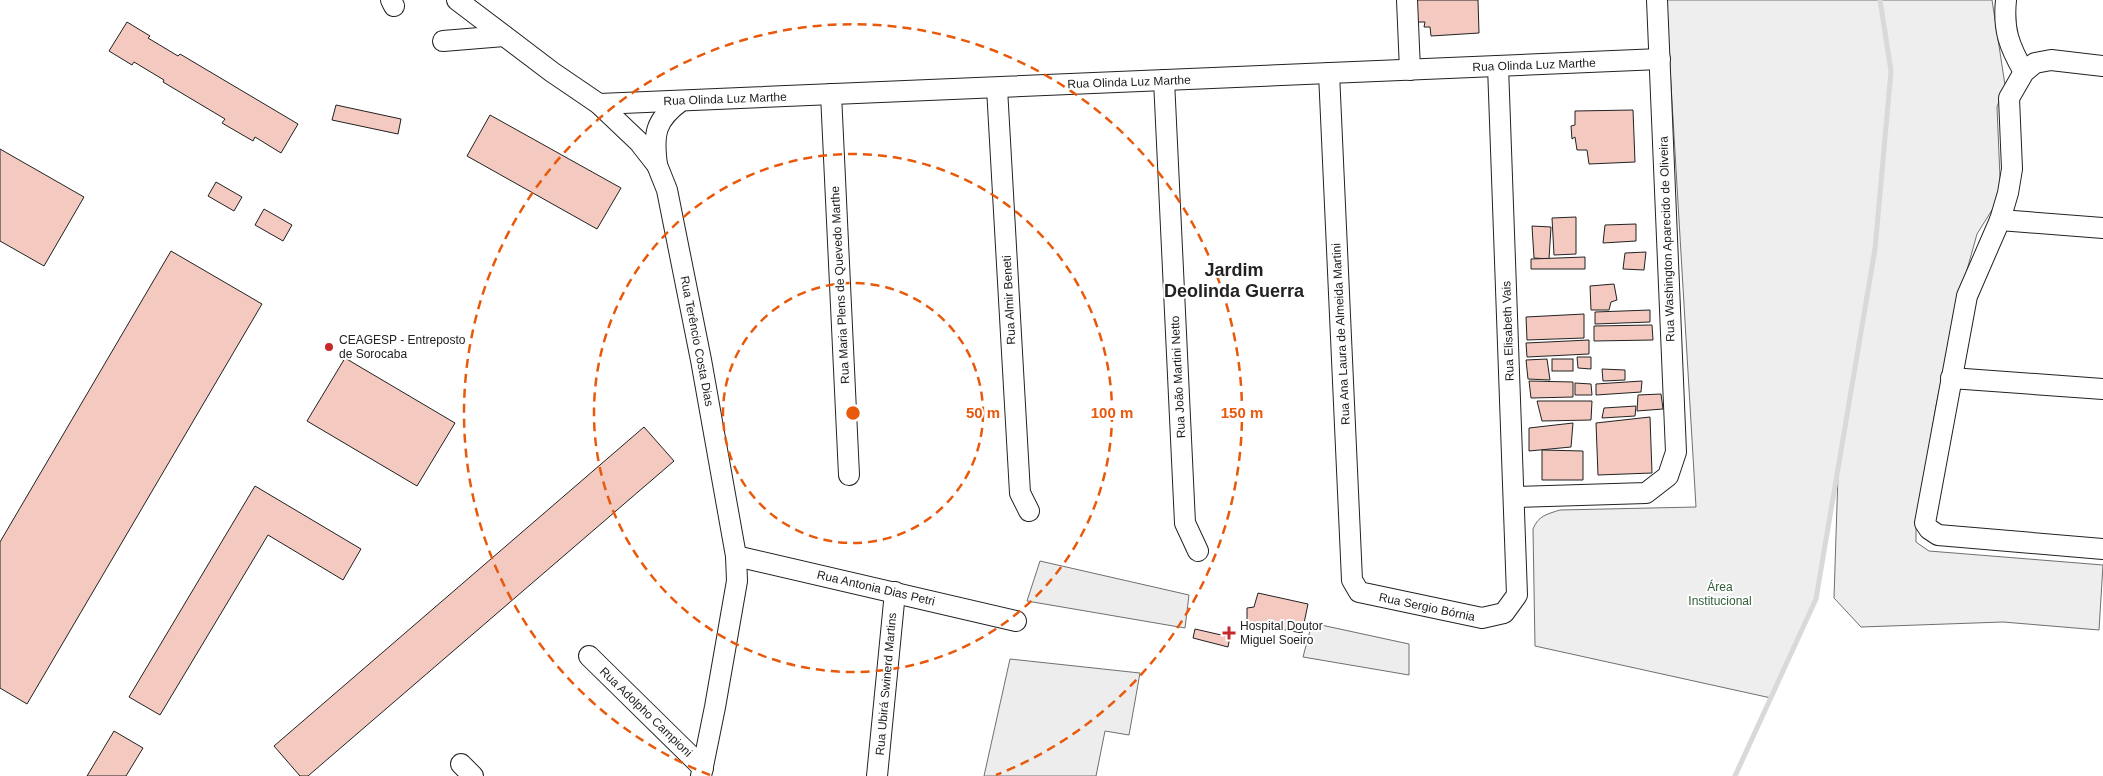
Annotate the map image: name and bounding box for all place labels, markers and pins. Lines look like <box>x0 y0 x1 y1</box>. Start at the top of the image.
place label: CEAGESP - Entreposto de Sorocaba <box>339 333 466 361</box>
marker: CEAGESP - Entreposto de Sorocaba <box>323 341 335 353</box>
centre of rings <box>844 404 862 422</box>
place label: Hospital Doutor Miguel Soeiro <box>1240 619 1323 647</box>
marker: Hospital Doutor Miguel Soeiro <box>1222 626 1236 640</box>

